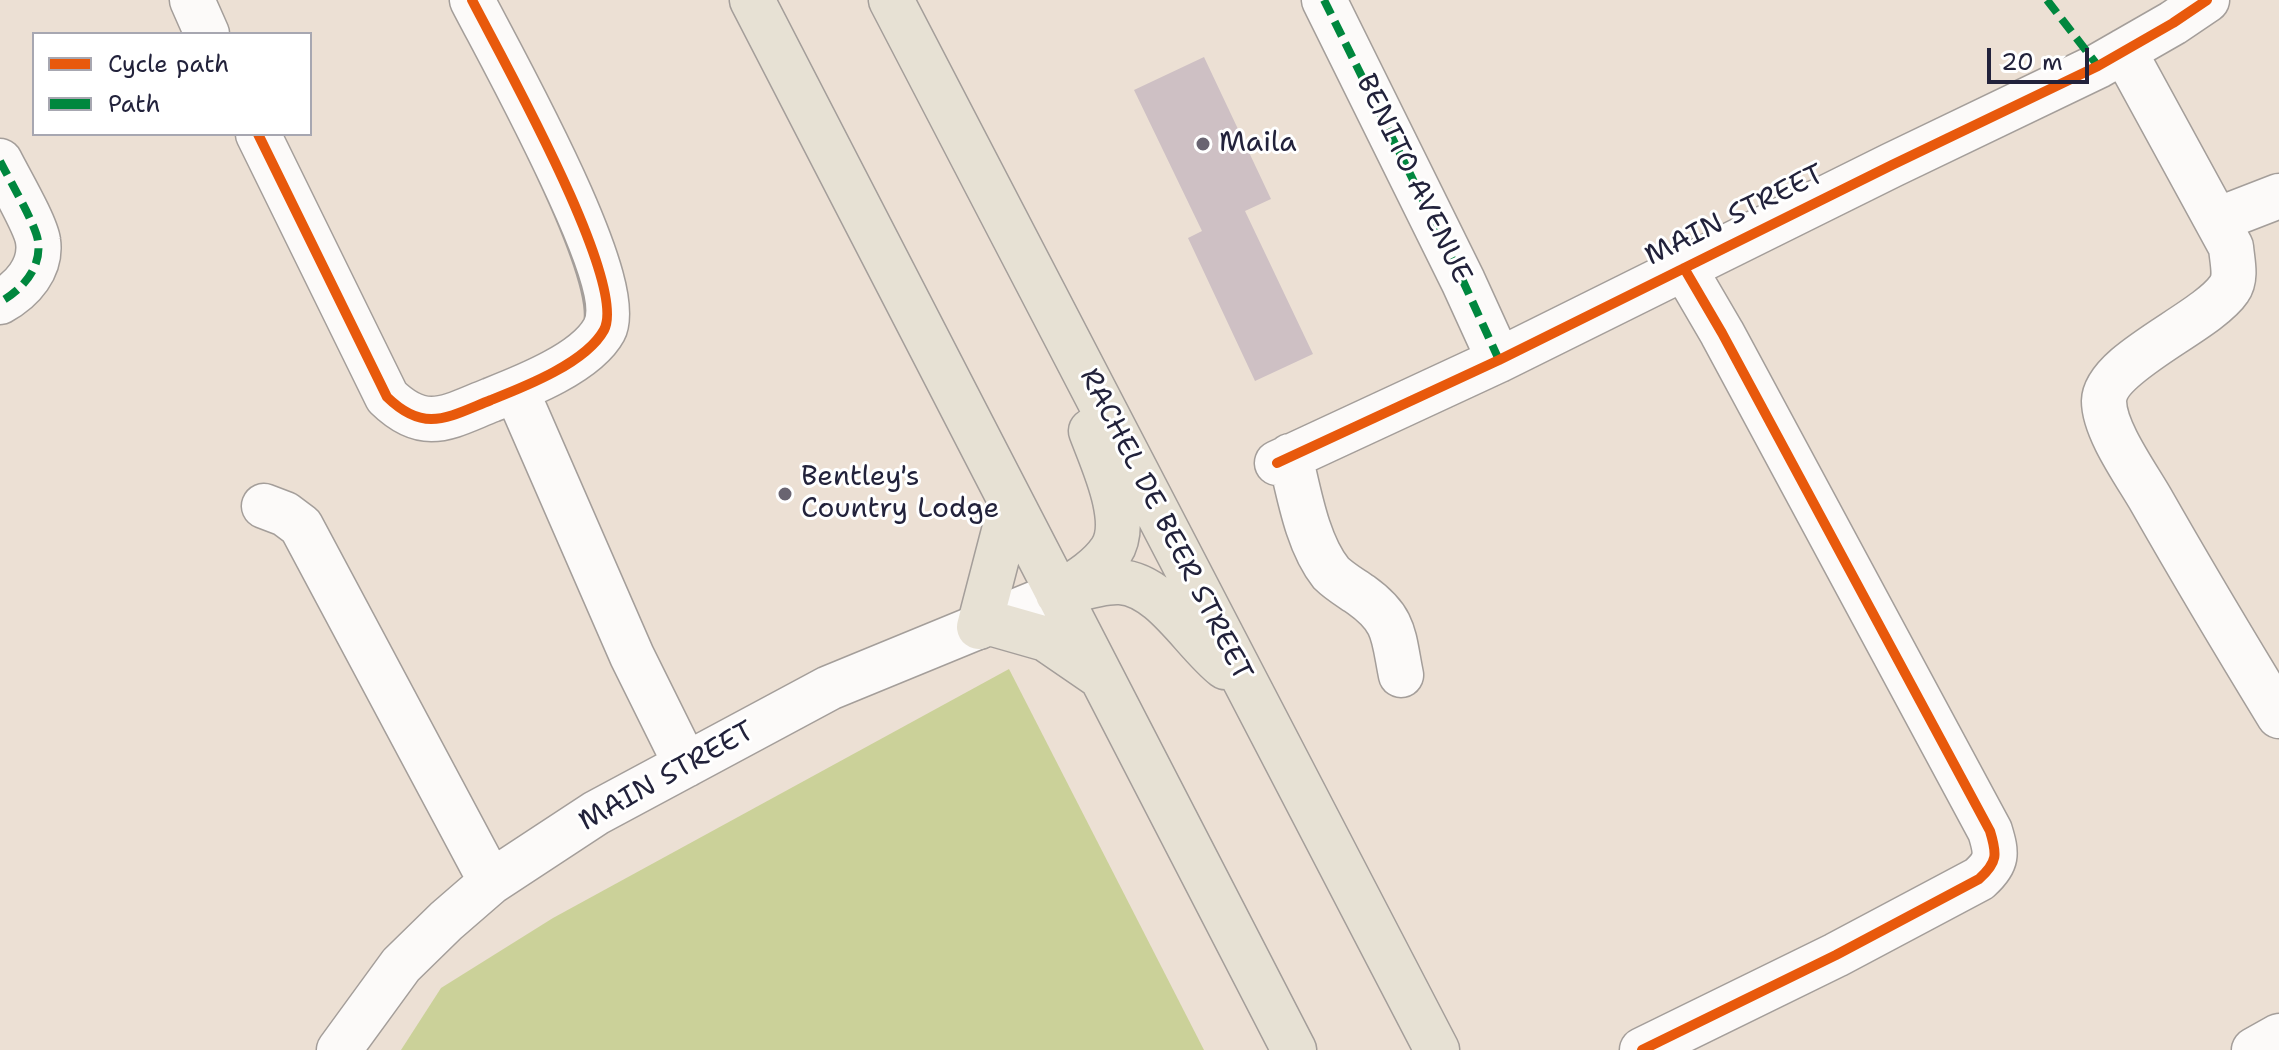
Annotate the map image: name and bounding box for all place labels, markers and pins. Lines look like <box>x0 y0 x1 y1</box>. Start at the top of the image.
place label: Maila <box>1219 127 1297 161</box>
marker: Maila <box>1194 135 1212 153</box>
place label: Bentley's Country Lodge <box>801 461 999 527</box>
marker: Bentley's Country Lodge <box>776 485 794 503</box>

